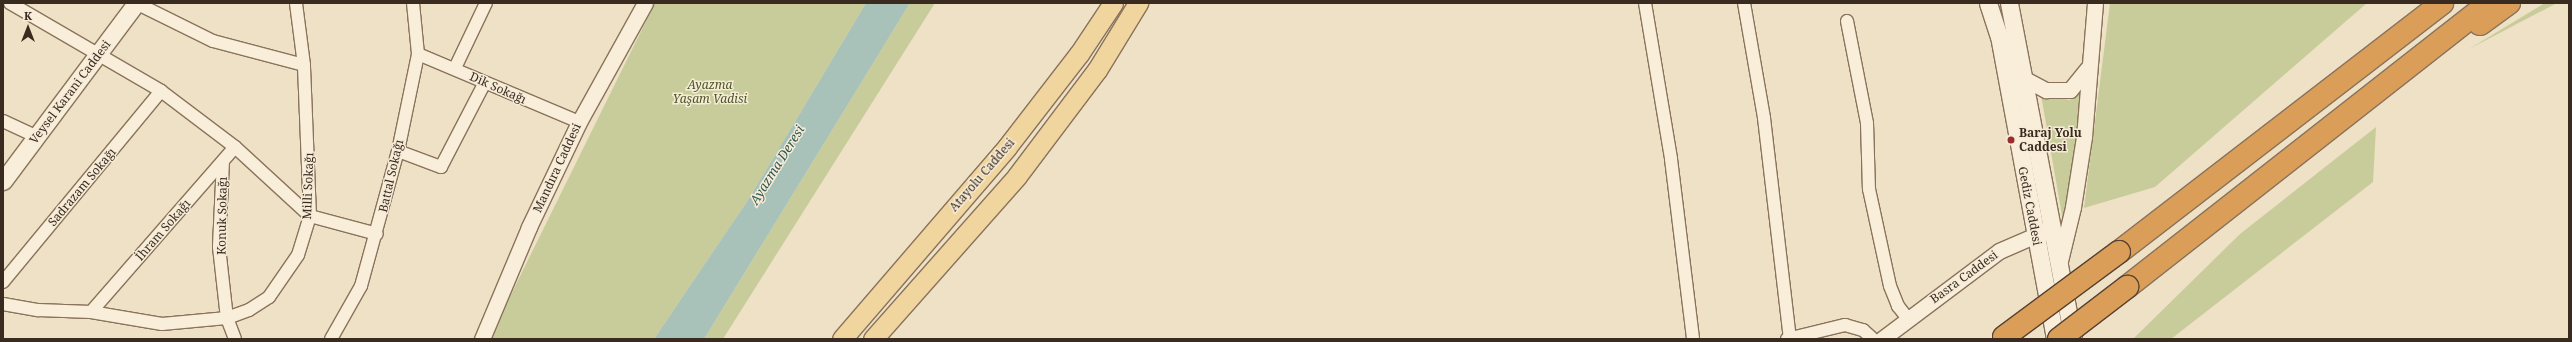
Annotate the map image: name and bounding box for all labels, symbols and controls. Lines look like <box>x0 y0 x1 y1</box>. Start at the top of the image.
north arrow <box>8 8 48 48</box>
text: K <box>24 8 32 23</box>
street label: Veysel Karani Caddesi <box>26 37 114 147</box>
street label: Dik Sokağı <box>468 69 528 107</box>
park label: Ayazma Yaşam Vadisi <box>673 78 747 106</box>
street label: Mandıra Caddesi <box>530 121 584 215</box>
water label: Ayazma Deresi <box>746 123 808 207</box>
place label: Baraj Yolu Caddesi <box>2019 126 2082 154</box>
marker: Baraj Yolu Caddesi <box>2006 135 2016 145</box>
street label: Atayolu Caddesi <box>946 136 1018 214</box>
street label: Battal Sokağı <box>376 138 406 214</box>
street label: Sadrazam Sokağı <box>45 145 119 229</box>
street label: Milli Sokağı <box>300 152 316 220</box>
street label: Gediz Caddesi <box>2015 165 2045 247</box>
street label: Konuk Sokağı <box>214 177 230 255</box>
street label: İhram Sokağı <box>133 197 193 263</box>
street label: Basra Caddesi <box>1927 248 2001 306</box>

